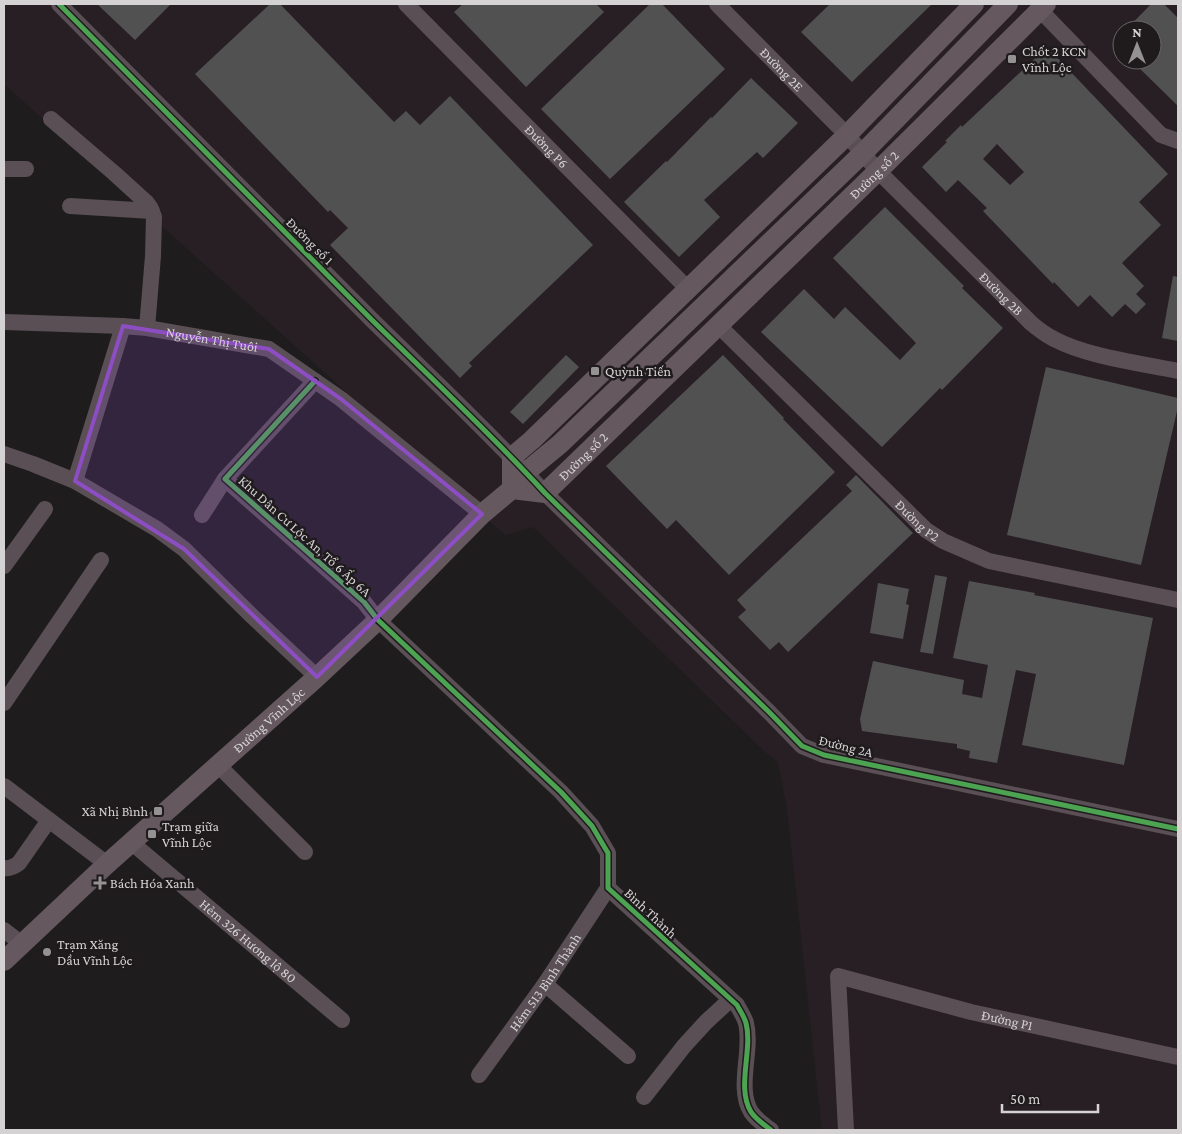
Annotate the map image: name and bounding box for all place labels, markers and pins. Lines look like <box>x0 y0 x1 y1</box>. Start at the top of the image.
place label: Chốt 2 KCN Vĩnh Lộc <box>1022 43 1087 75</box>
marker: Chốt 2 KCN Vĩnh Lộc <box>1006 53 1018 65</box>
place label: Quỳnh Tiến <box>605 363 671 379</box>
marker: Quỳnh Tiến <box>589 365 601 377</box>
place label: Xã Nhị Bình <box>82 803 148 819</box>
marker: Xã Nhị Bình <box>152 805 164 817</box>
place label: Trạm giữa Vĩnh Lộc <box>162 818 220 850</box>
marker: Trạm giữa Vĩnh Lộc <box>146 828 158 840</box>
place label: Bách Hóa Xanh <box>110 875 195 891</box>
marker: Bách Hóa Xanh <box>94 877 106 889</box>
place label: Trạm Xăng Dầu Vĩnh Lộc <box>57 936 133 968</box>
marker: Trạm Xăng Dầu Vĩnh Lộc <box>41 946 53 958</box>

